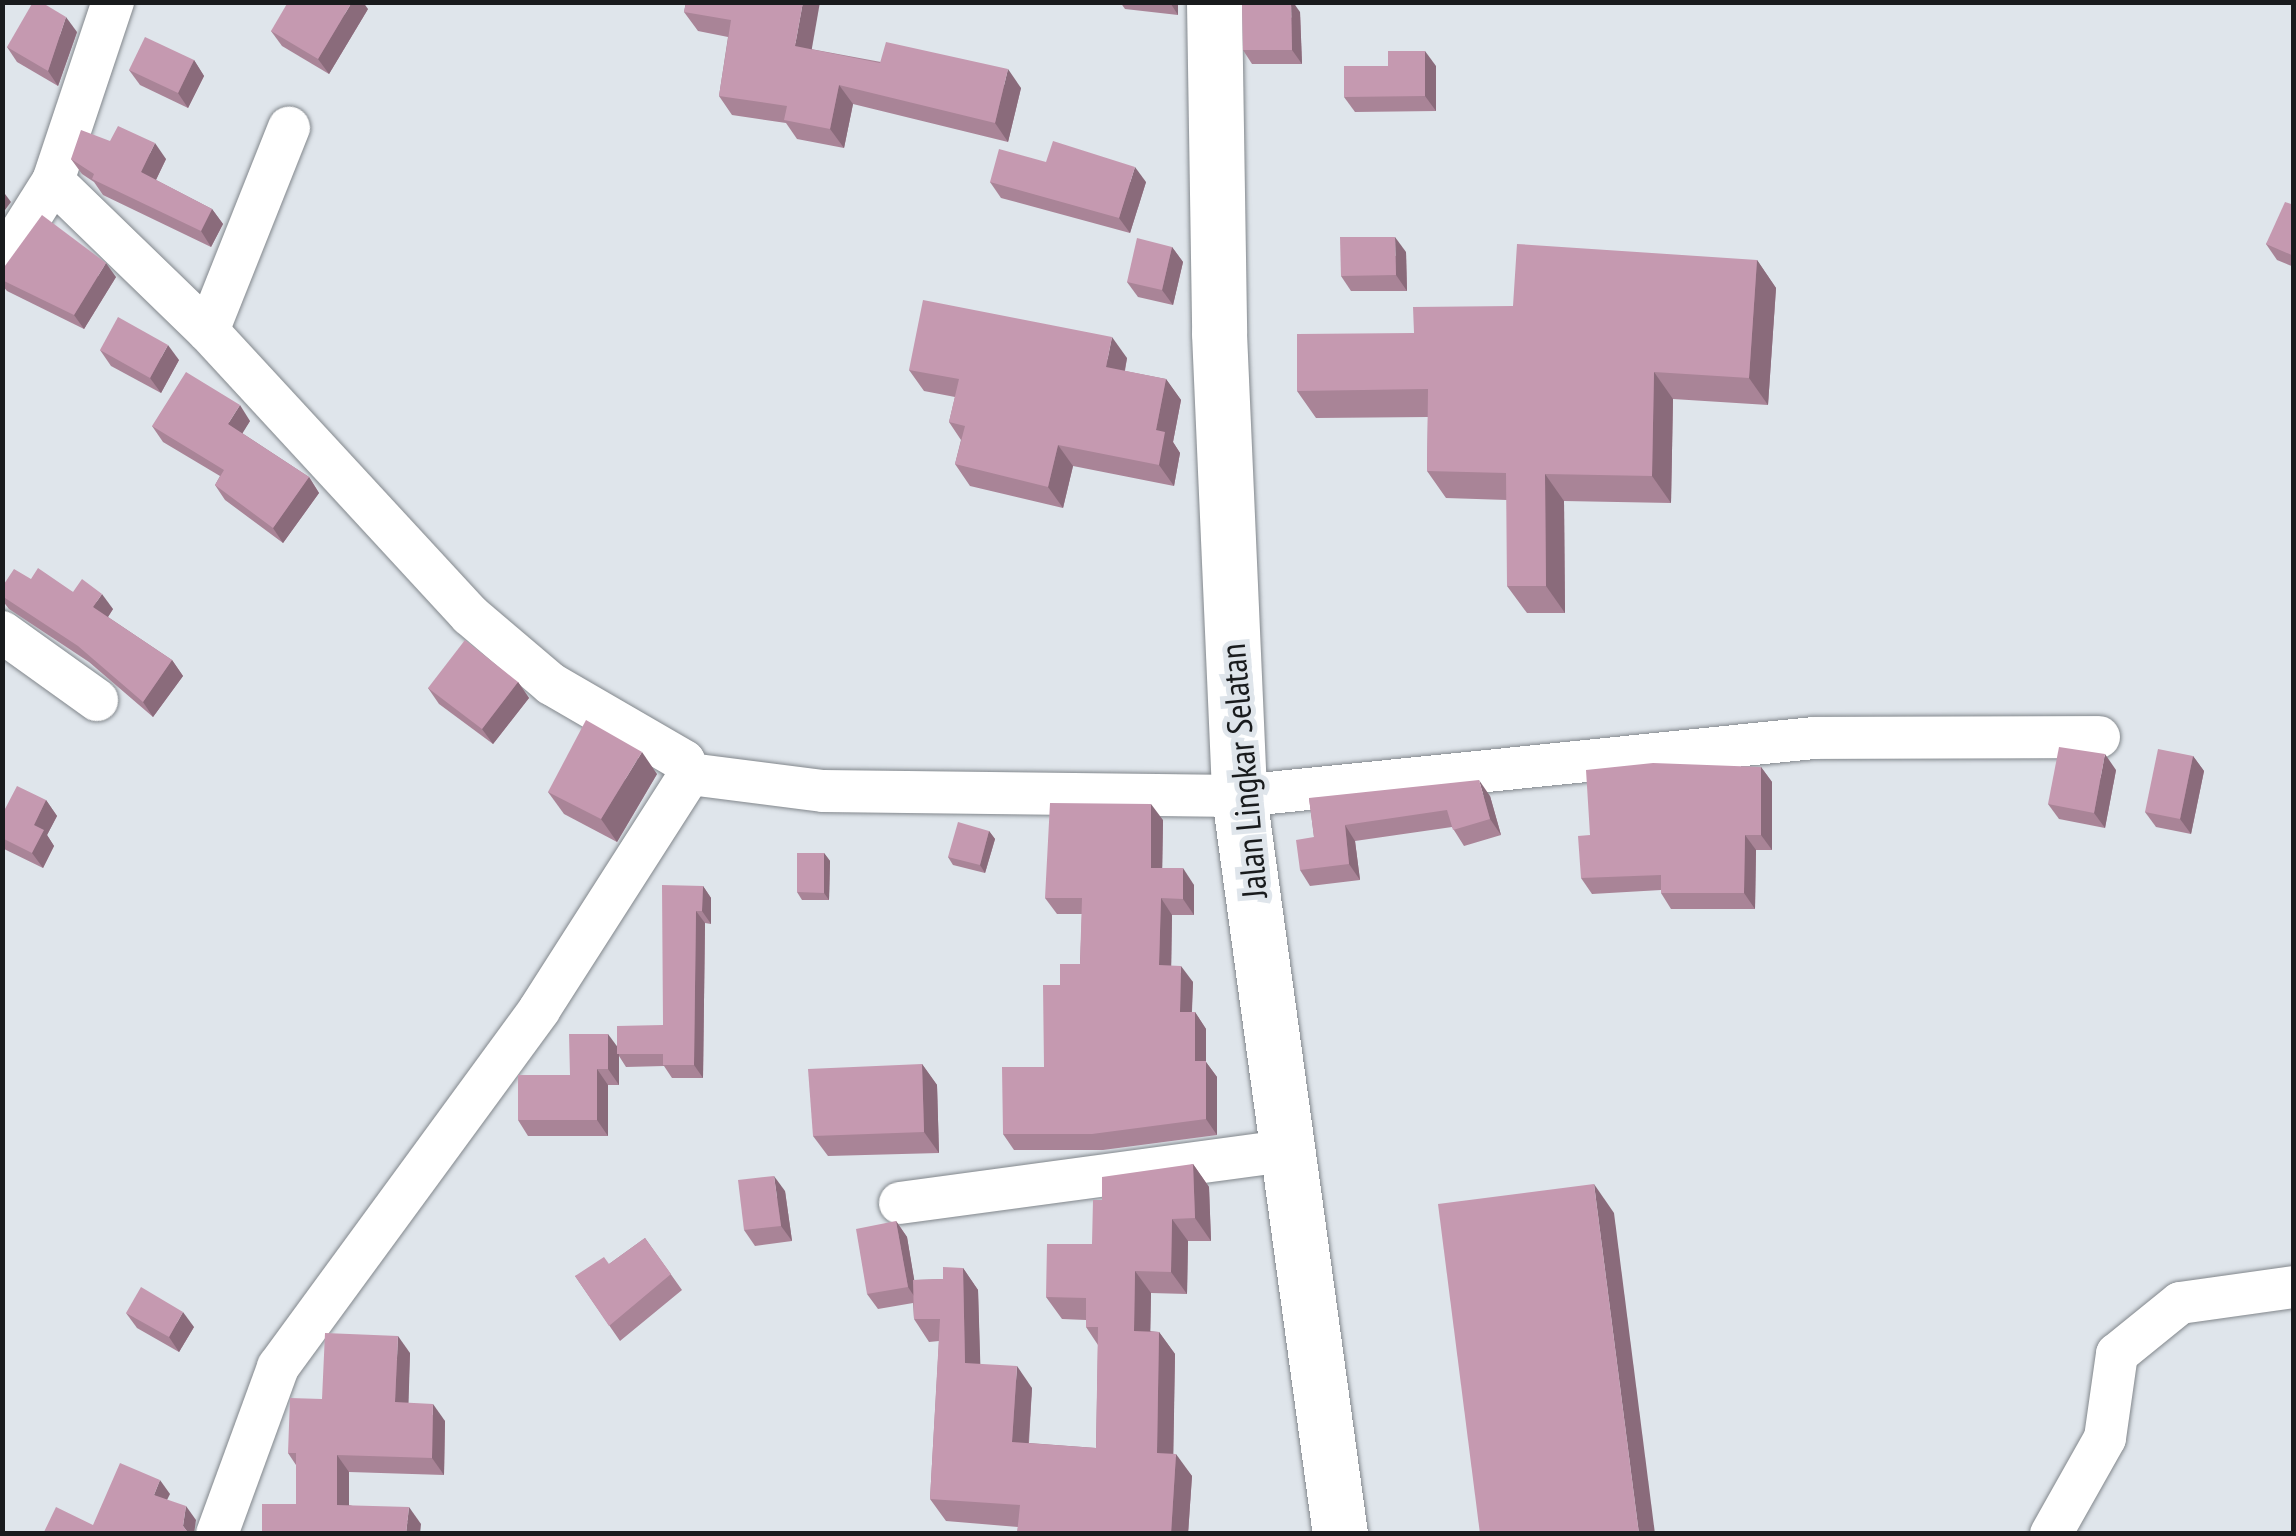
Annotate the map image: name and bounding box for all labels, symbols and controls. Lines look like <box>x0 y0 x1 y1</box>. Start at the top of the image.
street label: Jalan Lingkar Selatan <box>1211 642 1275 900</box>

